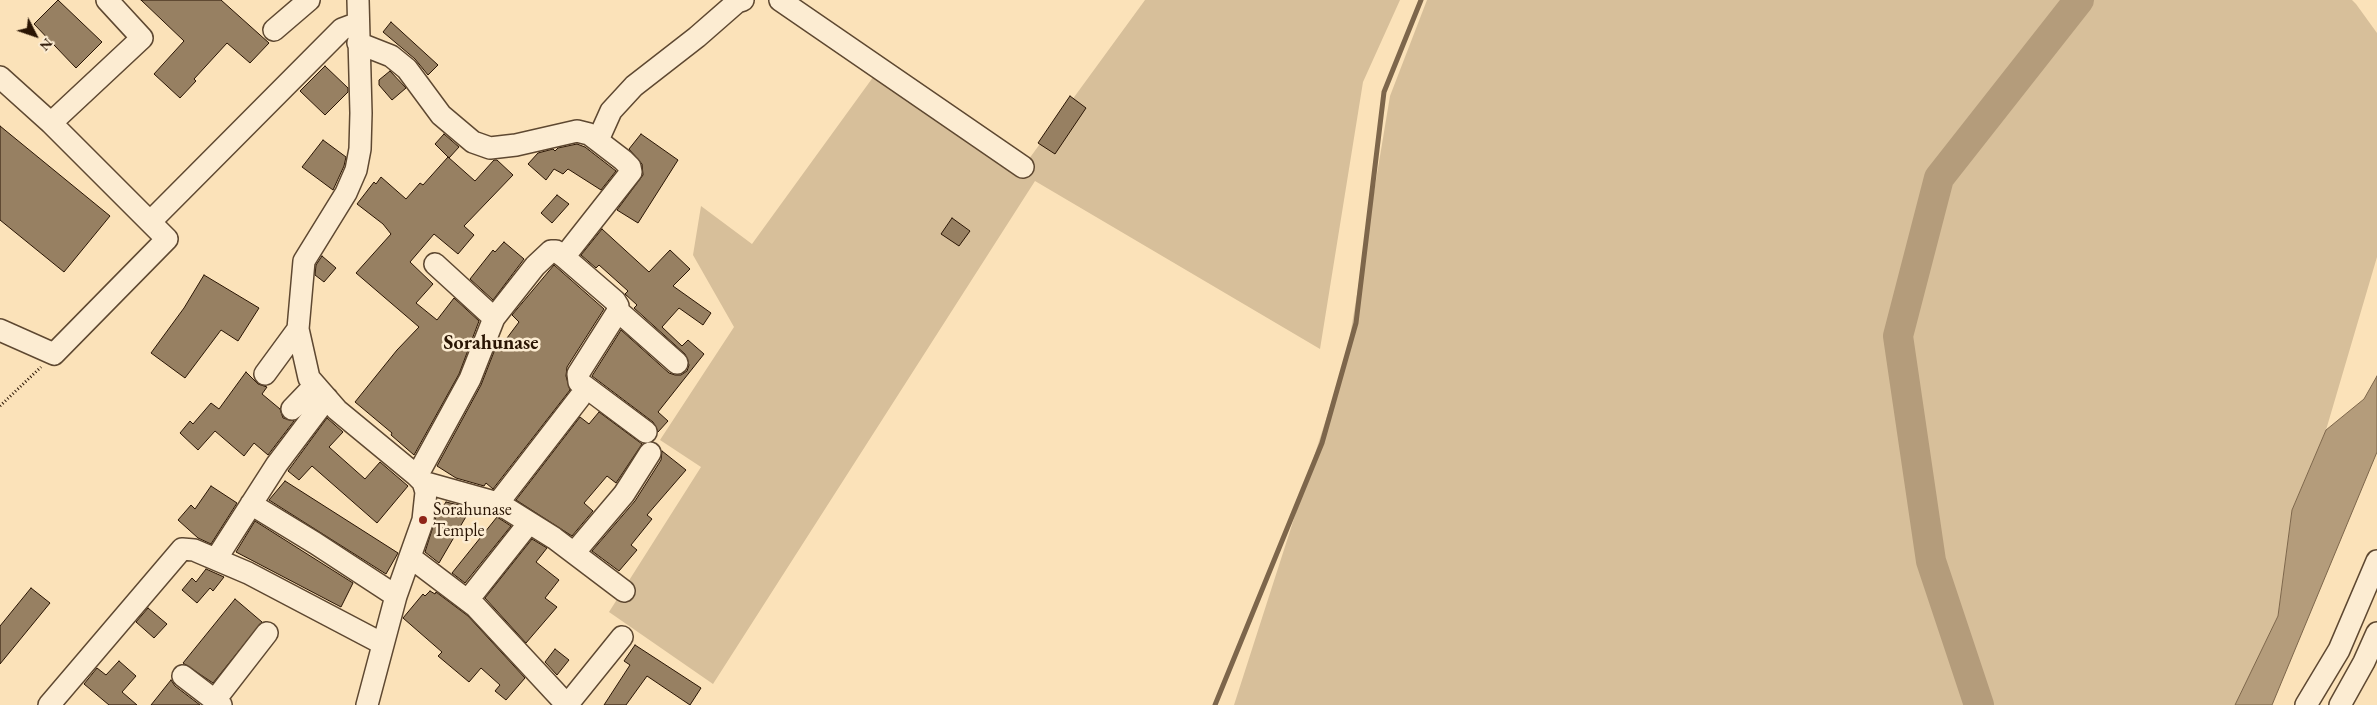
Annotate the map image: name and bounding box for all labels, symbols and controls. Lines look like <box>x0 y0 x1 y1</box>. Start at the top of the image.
north arrow <box>10 10 60 60</box>
text: N <box>36 35 57 55</box>
district label: Sorahunase <box>443 332 539 356</box>
place label: Sorahunase Temple <box>433 499 512 542</box>
marker: Sorahunase Temple <box>417 514 429 526</box>

